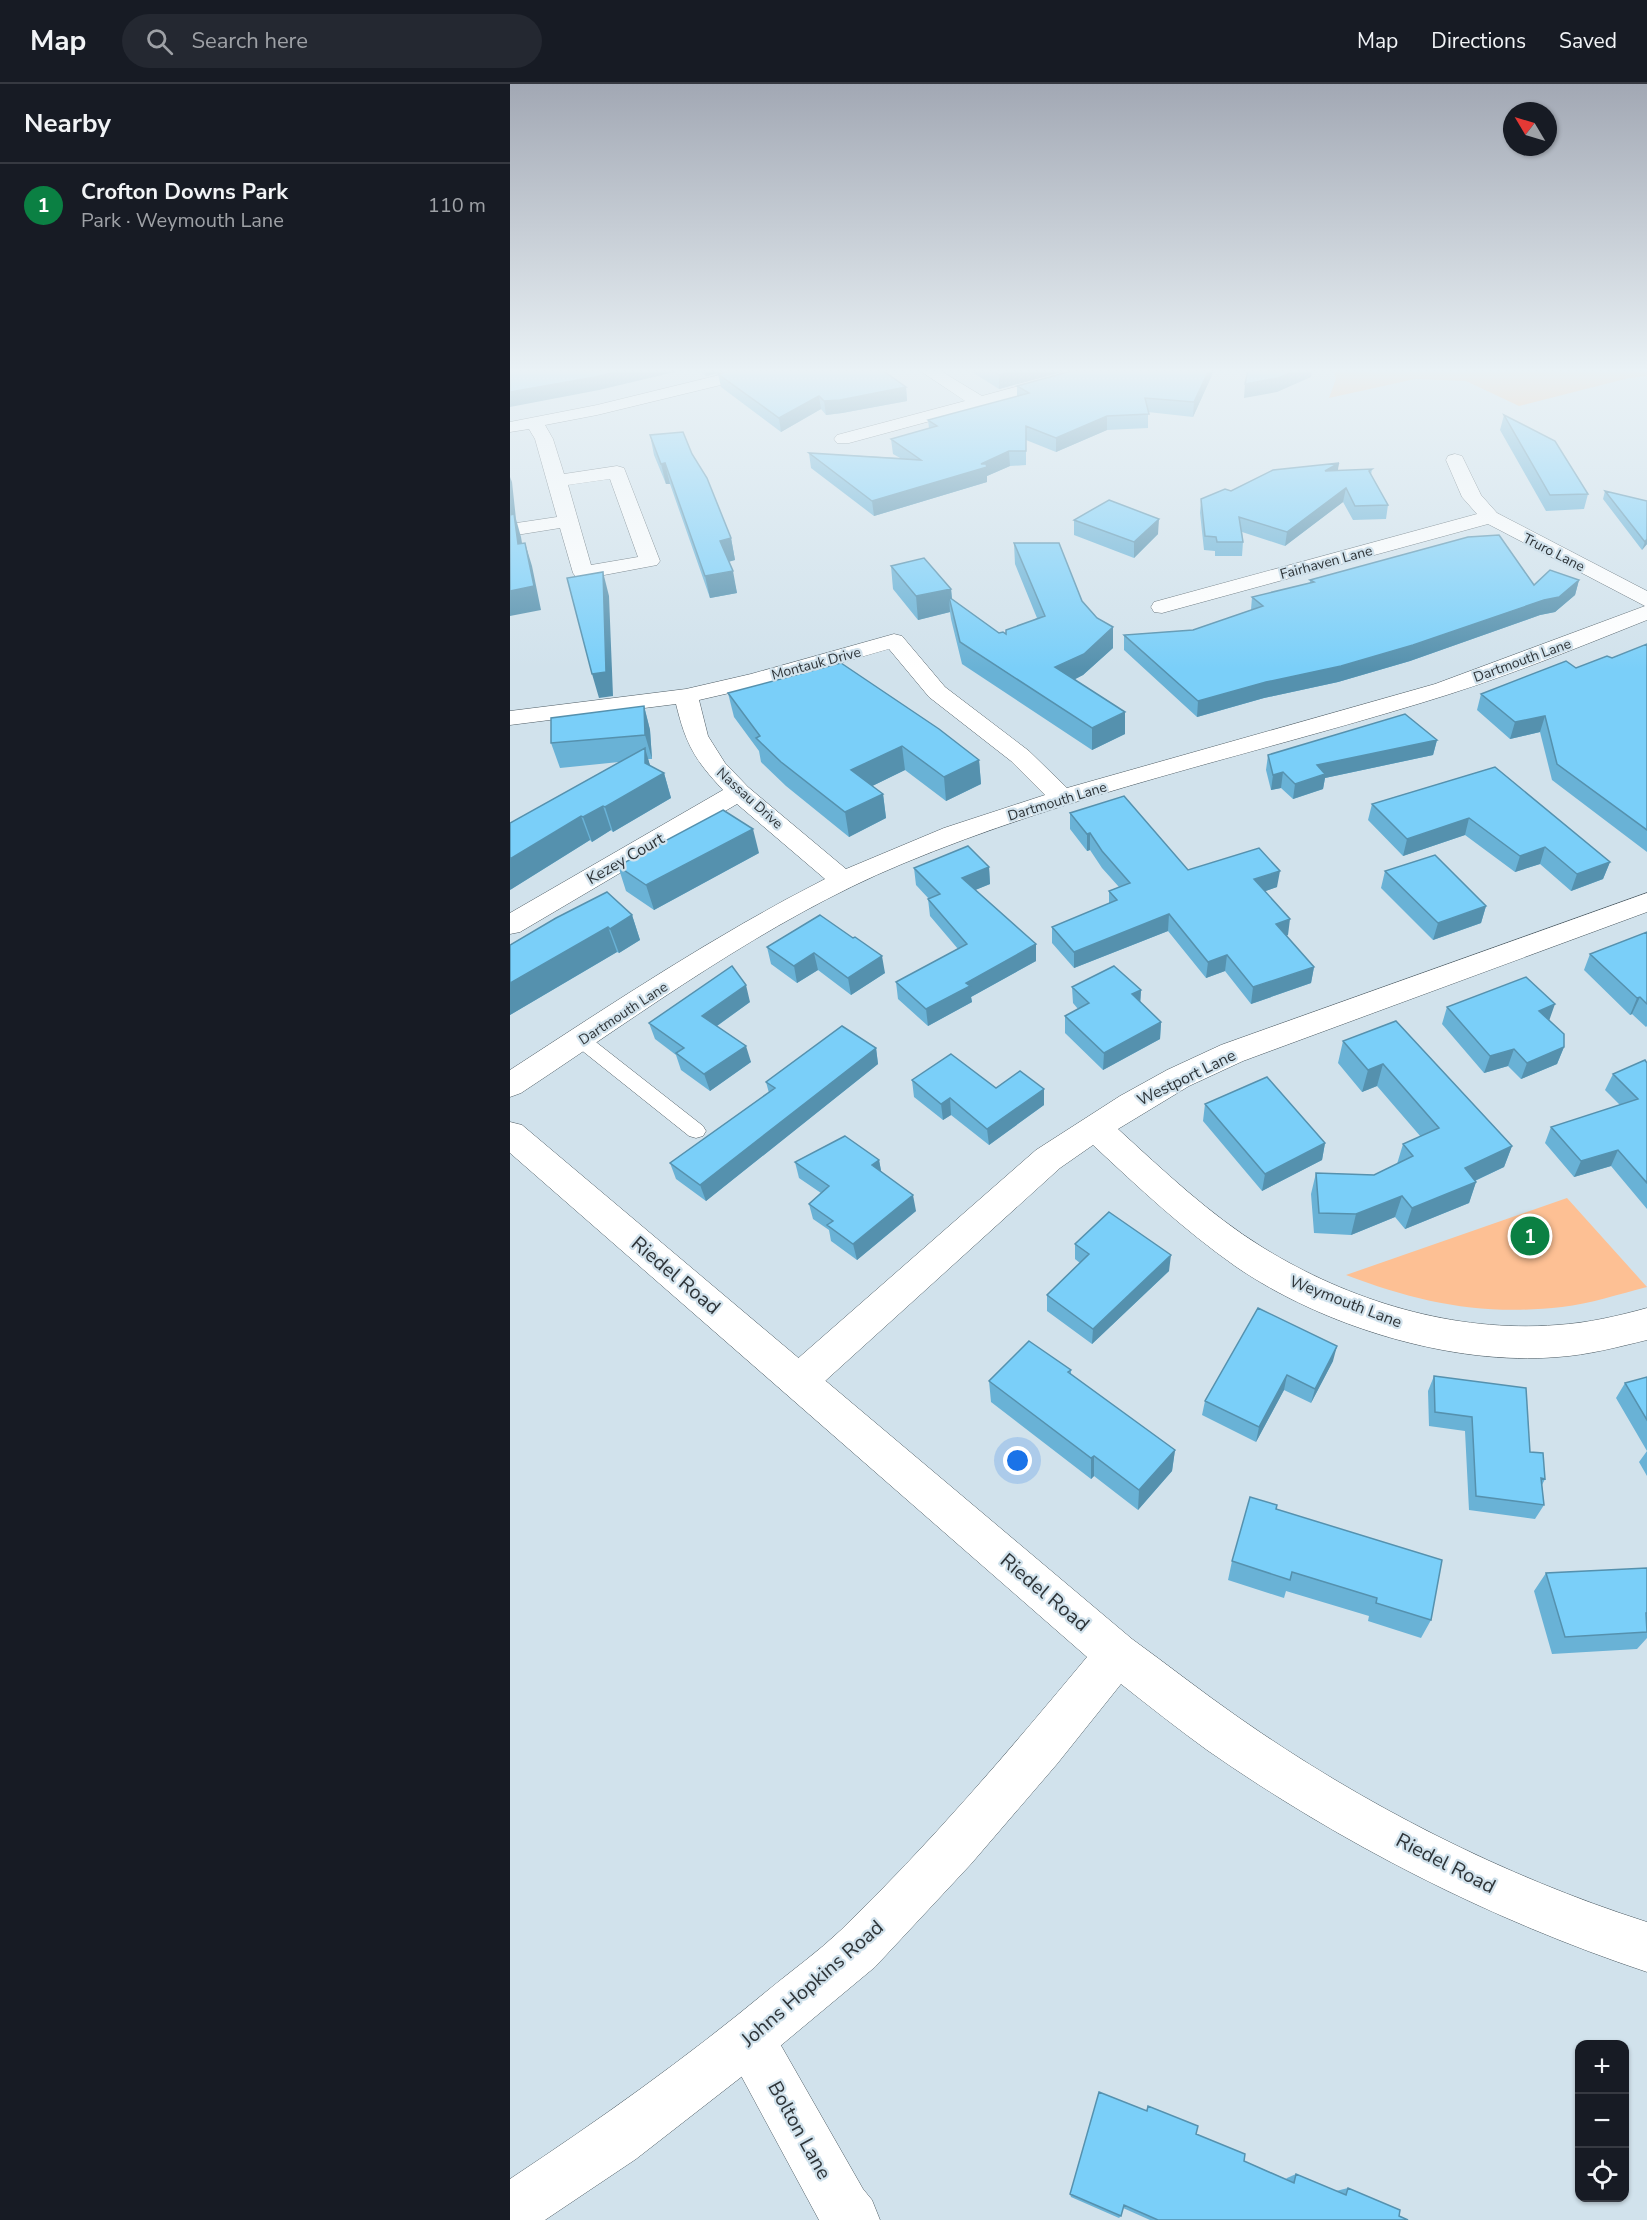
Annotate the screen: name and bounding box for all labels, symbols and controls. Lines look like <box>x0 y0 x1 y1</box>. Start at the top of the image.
search box <box>122 14 542 68</box>
text: Map <box>30 22 86 60</box>
icon: search <box>143 25 176 58</box>
text: Search here <box>191 26 308 56</box>
text: Map <box>1357 27 1398 55</box>
text: Directions <box>1431 27 1526 55</box>
text: Saved <box>1559 27 1617 55</box>
north arrow <box>1503 102 1557 156</box>
text: Nearby <box>24 106 111 141</box>
text: Crofton Downs Park <box>81 177 288 207</box>
text: 1 <box>38 192 50 219</box>
text: 110 m <box>428 192 486 219</box>
text: Park · Weymouth Lane <box>81 207 284 234</box>
street label: Truro Lane <box>1520 529 1588 576</box>
street label: Fairhaven Lane <box>1278 541 1374 584</box>
street label: Dartmouth Lane <box>1471 634 1574 687</box>
street label: Montauk Drive <box>769 642 863 685</box>
street label: Nassau Drive <box>712 763 787 833</box>
street label: Dartmouth Lane <box>1005 777 1109 826</box>
street label: Kezey Court <box>583 828 669 890</box>
street label: Dartmouth Lane <box>575 978 671 1049</box>
street label: Westport Lane <box>1133 1045 1239 1111</box>
pin: 1 <box>1510 1214 1550 1258</box>
street label: Riedel Road <box>625 1230 726 1321</box>
street label: Weymouth Lane <box>1286 1270 1405 1333</box>
your location <box>1003 1446 1032 1475</box>
street label: Riedel Road <box>994 1547 1095 1638</box>
street label: Riedel Road <box>1391 1827 1500 1900</box>
street label: Johns Hopkins Road <box>735 1914 889 2053</box>
map controls <box>1575 2040 1629 2202</box>
button: + <box>1575 2040 1629 2094</box>
street label: Bolton Lane <box>761 2076 838 2184</box>
button: − <box>1575 2094 1629 2148</box>
button: locate <box>1575 2148 1629 2202</box>

